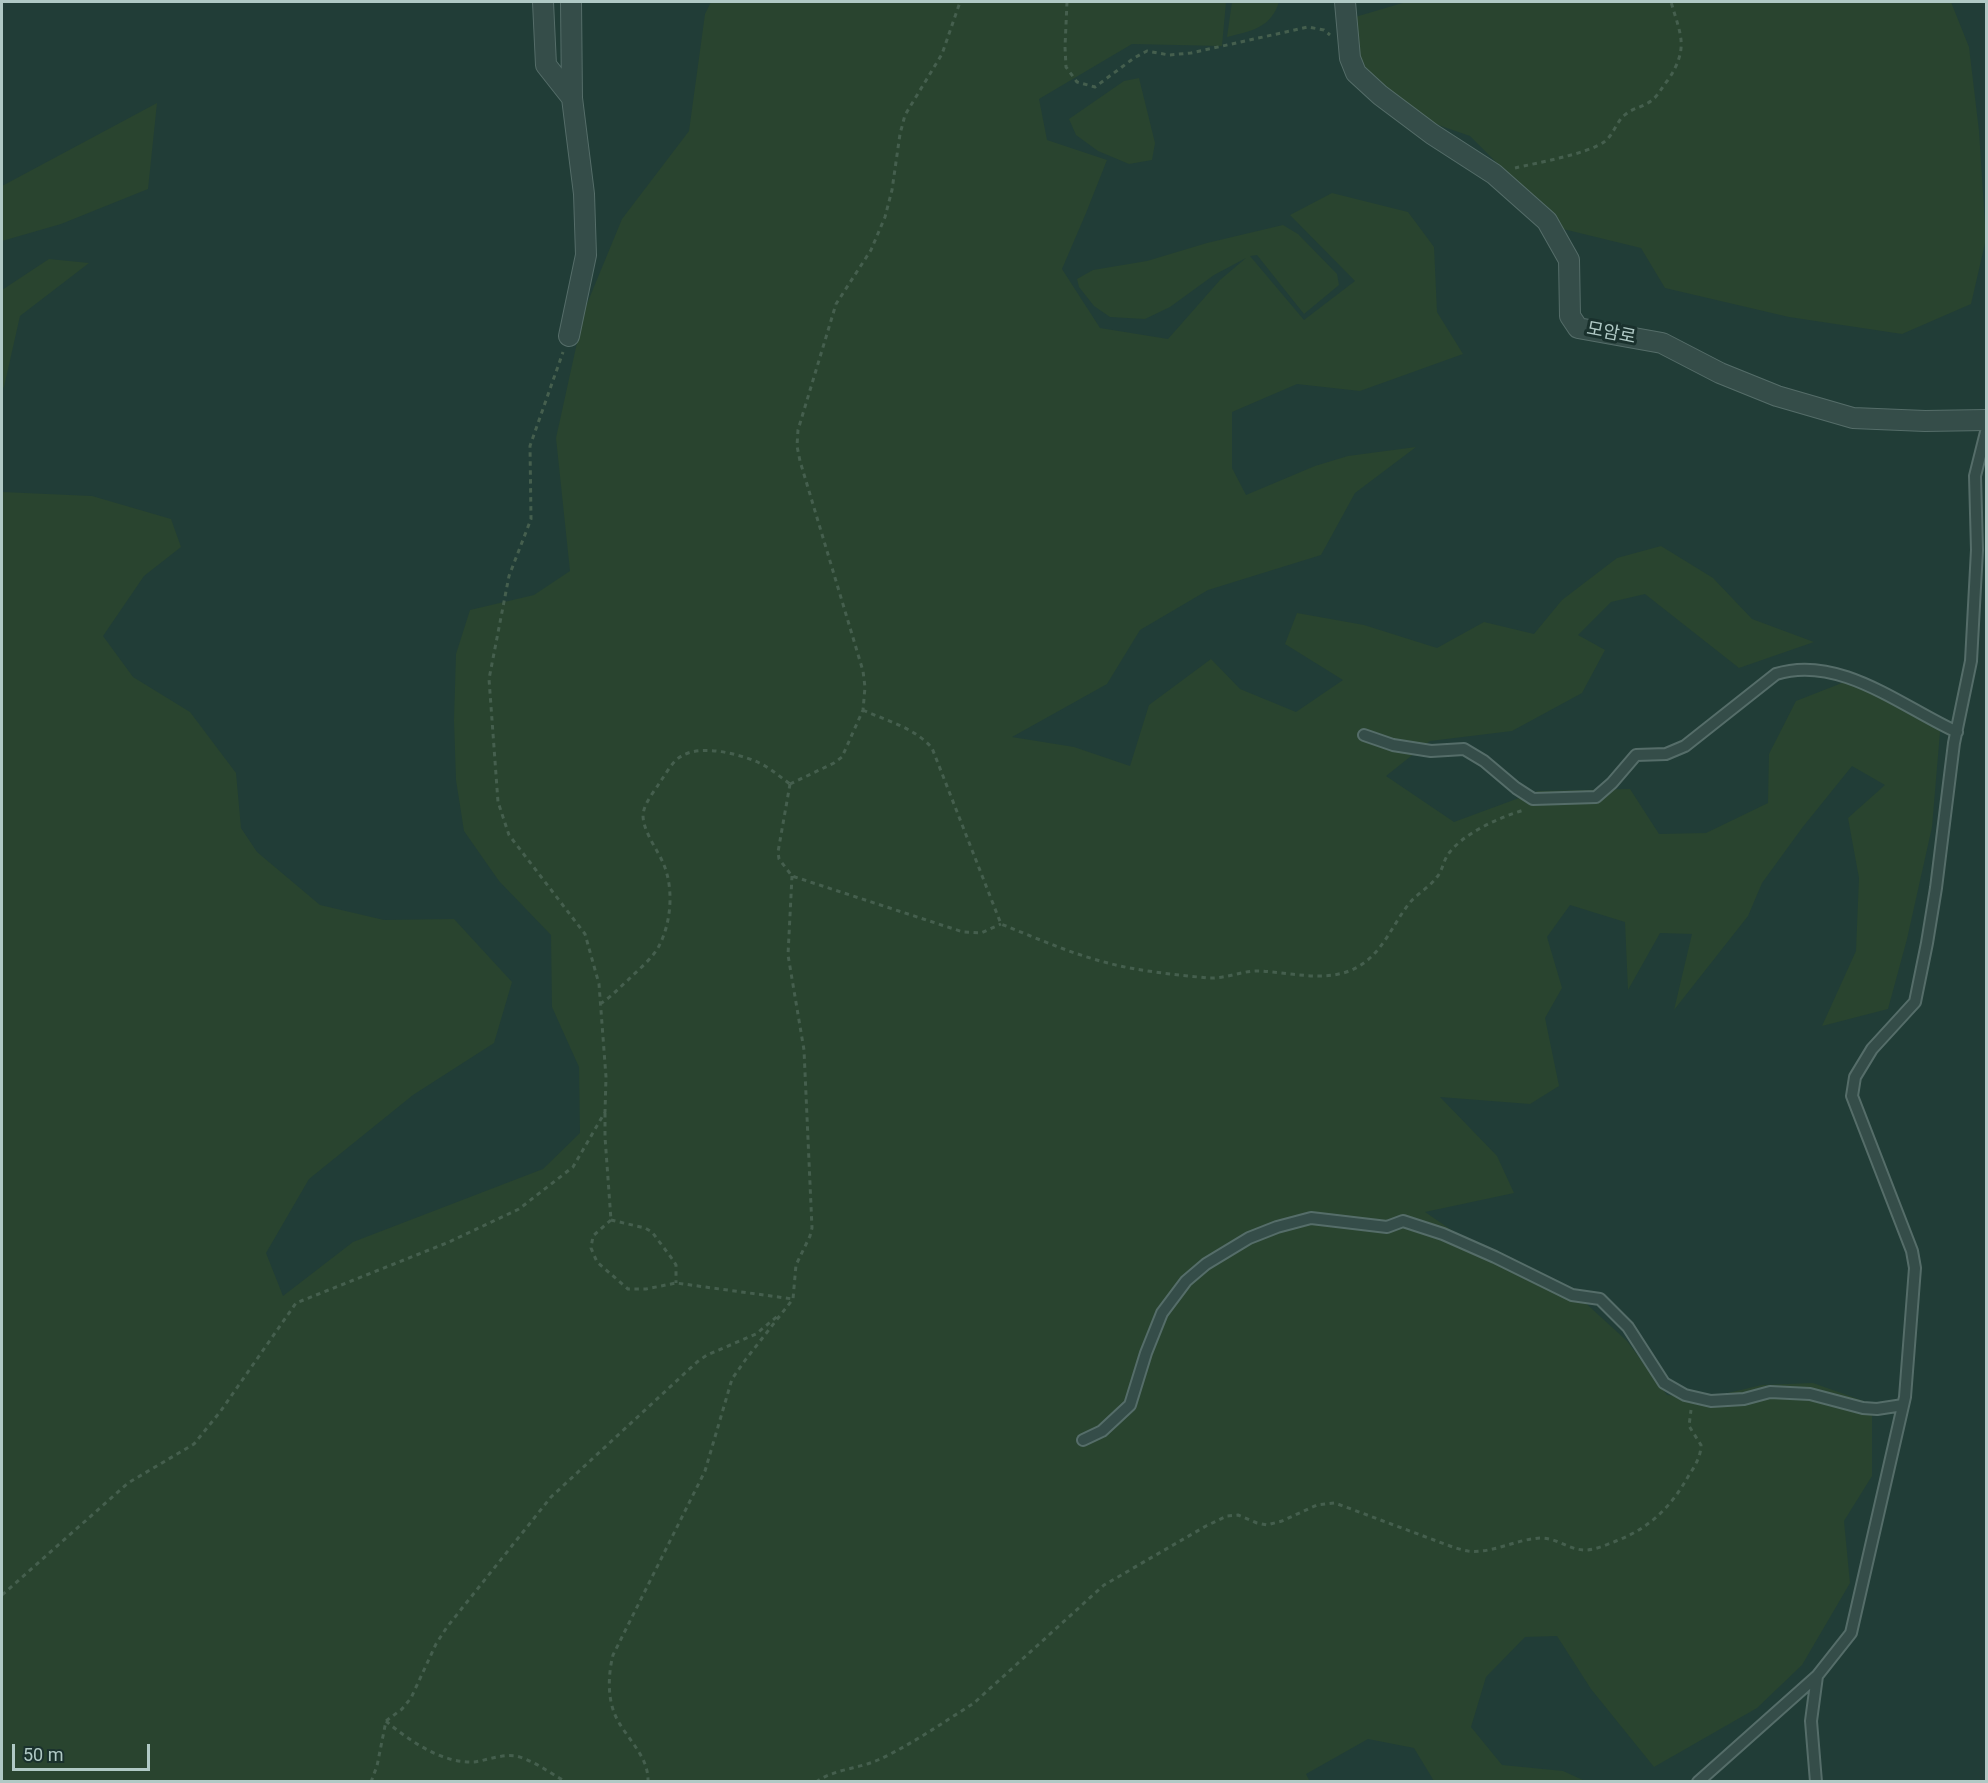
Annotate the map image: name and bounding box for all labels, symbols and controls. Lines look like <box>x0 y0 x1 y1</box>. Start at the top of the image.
street label: 모암로 <box>1585 319 1637 349</box>
scale bar <box>15 1732 153 1770</box>
text: 50 m <box>23 1744 63 1765</box>

